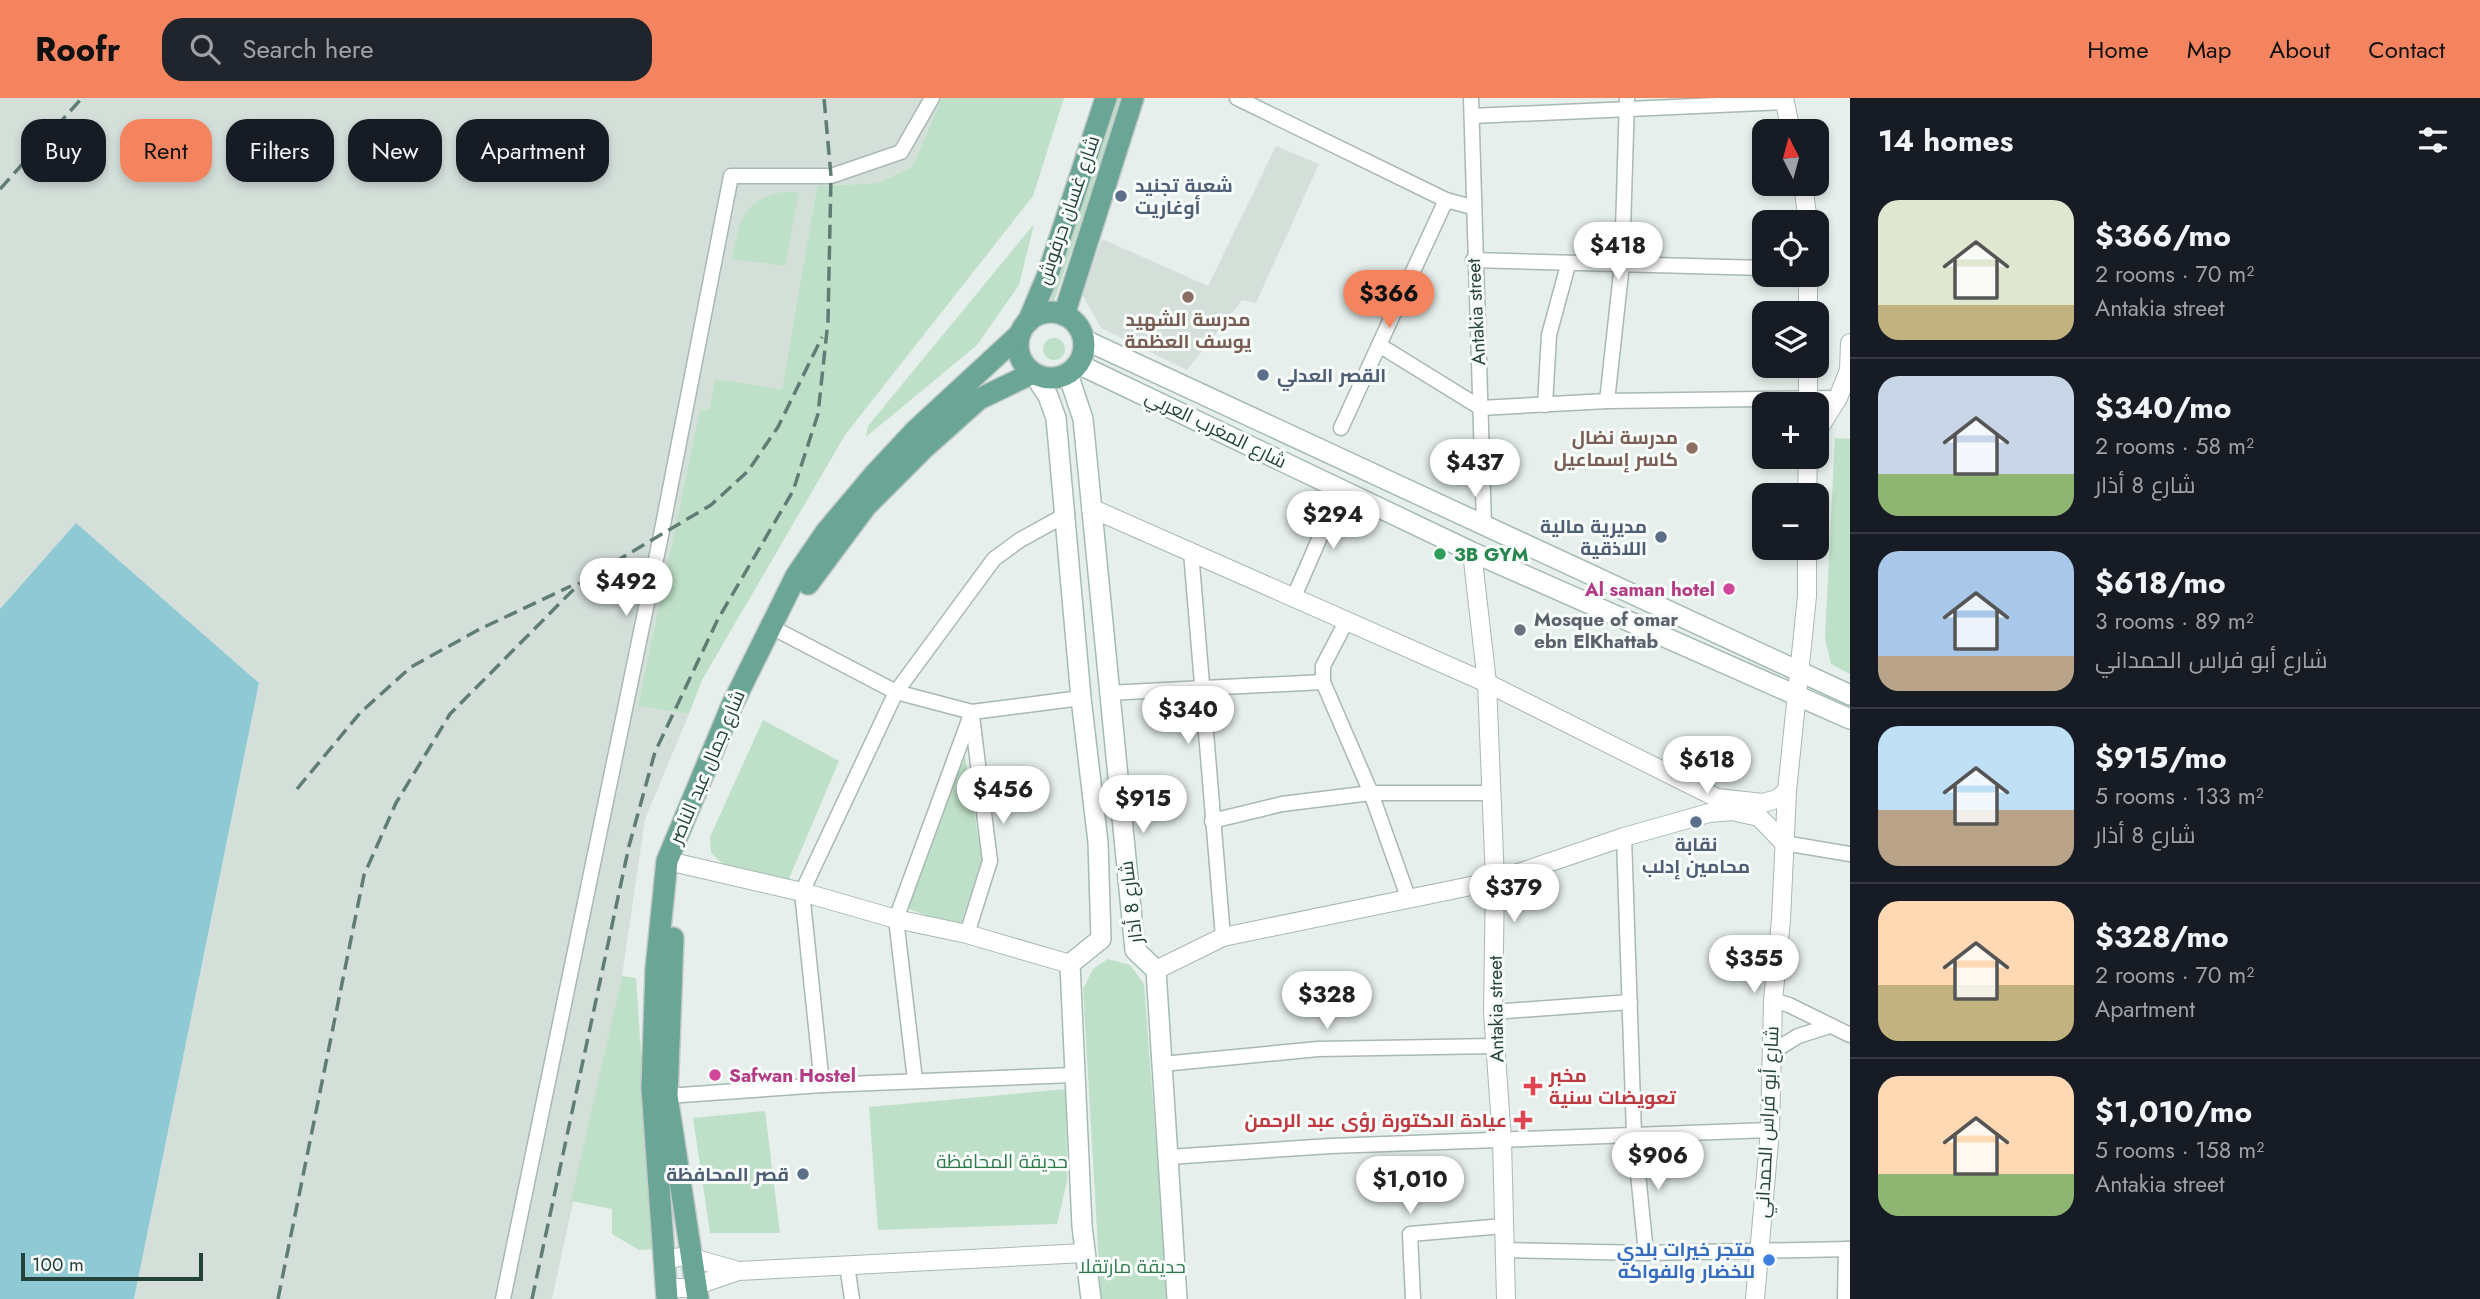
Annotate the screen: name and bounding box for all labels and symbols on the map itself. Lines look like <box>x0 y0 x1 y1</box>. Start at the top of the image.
north arrow <box>1752 119 1829 196</box>
street label: شارع غسان حرفوش <box>1030 132 1106 288</box>
place label: شعبة تجنيد أوغاريت <box>1135 172 1233 221</box>
marker: شعبة تجنيد أوغاريت <box>1113 188 1129 204</box>
pin: $418 <box>1577 222 1659 282</box>
street label: Antakia street <box>1460 257 1492 366</box>
pin: $366 <box>1348 271 1430 330</box>
marker: مدرسة الشهيد يوسف العظمة <box>1180 289 1196 305</box>
place label: مدرسة الشهيد يوسف العظمة <box>1124 306 1252 355</box>
place label: القصر العدلي <box>1277 362 1386 391</box>
marker: القصر العدلي <box>1255 367 1271 383</box>
street label: شارع المغرب العربي <box>1140 383 1291 476</box>
place label: مدرسة نضال كاسر إسماعيل <box>1554 424 1678 473</box>
pin: $437 <box>1434 440 1516 499</box>
marker: مدرسة نضال كاسر إسماعيل <box>1684 440 1700 456</box>
pin: $294 <box>1292 491 1374 551</box>
place label: مديرية مالية اللاذقية <box>1540 513 1647 562</box>
marker: مديرية مالية اللاذقية <box>1653 529 1669 545</box>
place label: 3B GYM <box>1454 541 1529 568</box>
marker: 3B GYM <box>1432 546 1448 562</box>
pin: $492 <box>585 559 667 618</box>
place label: Al saman hotel <box>1584 576 1715 603</box>
marker: Al saman hotel <box>1721 581 1737 597</box>
place label: Mosque of omar ebn ElKhattab <box>1534 606 1679 655</box>
marker: Mosque of omar ebn ElKhattab <box>1512 622 1528 638</box>
street label: شارع جمال عبد الناصر <box>662 686 752 849</box>
pin: $340 <box>1147 686 1229 746</box>
pin: $618 <box>1666 736 1748 796</box>
pin: $456 <box>962 766 1044 826</box>
pin: $915 <box>1102 776 1184 835</box>
marker: نقابة محامين إدلب <box>1688 814 1704 830</box>
place label: نقابة محامين إدلب <box>1642 831 1750 880</box>
street label: شارع 8 أذار <box>1113 859 1150 946</box>
pin: $379 <box>1473 864 1555 924</box>
pin: $355 <box>1713 936 1795 995</box>
street label: Antakia street <box>1482 955 1510 1063</box>
pin: $328 <box>1286 972 1368 1031</box>
street label: شارع أبو فراس الحمداني <box>1748 1025 1787 1219</box>
place label: Safwan Hostel <box>729 1062 856 1089</box>
place label: مخبر تعويضات سنية <box>1548 1062 1677 1111</box>
marker: Safwan Hostel <box>707 1067 723 1083</box>
marker: مخبر تعويضات سنية <box>1523 1076 1543 1096</box>
place label: عيادة الدكتورة رؤى عبد الرحمن <box>1245 1107 1507 1134</box>
marker: عيادة الدكتورة رؤى عبد الرحمن <box>1513 1110 1533 1130</box>
pin: $906 <box>1617 1132 1699 1192</box>
park label: حديقة المحافظة <box>936 1148 1068 1175</box>
pin: $1,010 <box>1353 1156 1467 1216</box>
place label: قصر المحافظة <box>666 1161 789 1188</box>
marker: قصر المحافظة <box>795 1166 811 1182</box>
place label: متجر خيرات بلدي للخضار والفواكه <box>1617 1236 1755 1285</box>
scale bar <box>21 1250 203 1282</box>
marker: متجر خيرات بلدي للخضار والفواكه <box>1761 1252 1777 1268</box>
park label: حديقة مارتقلا <box>1078 1253 1186 1280</box>

